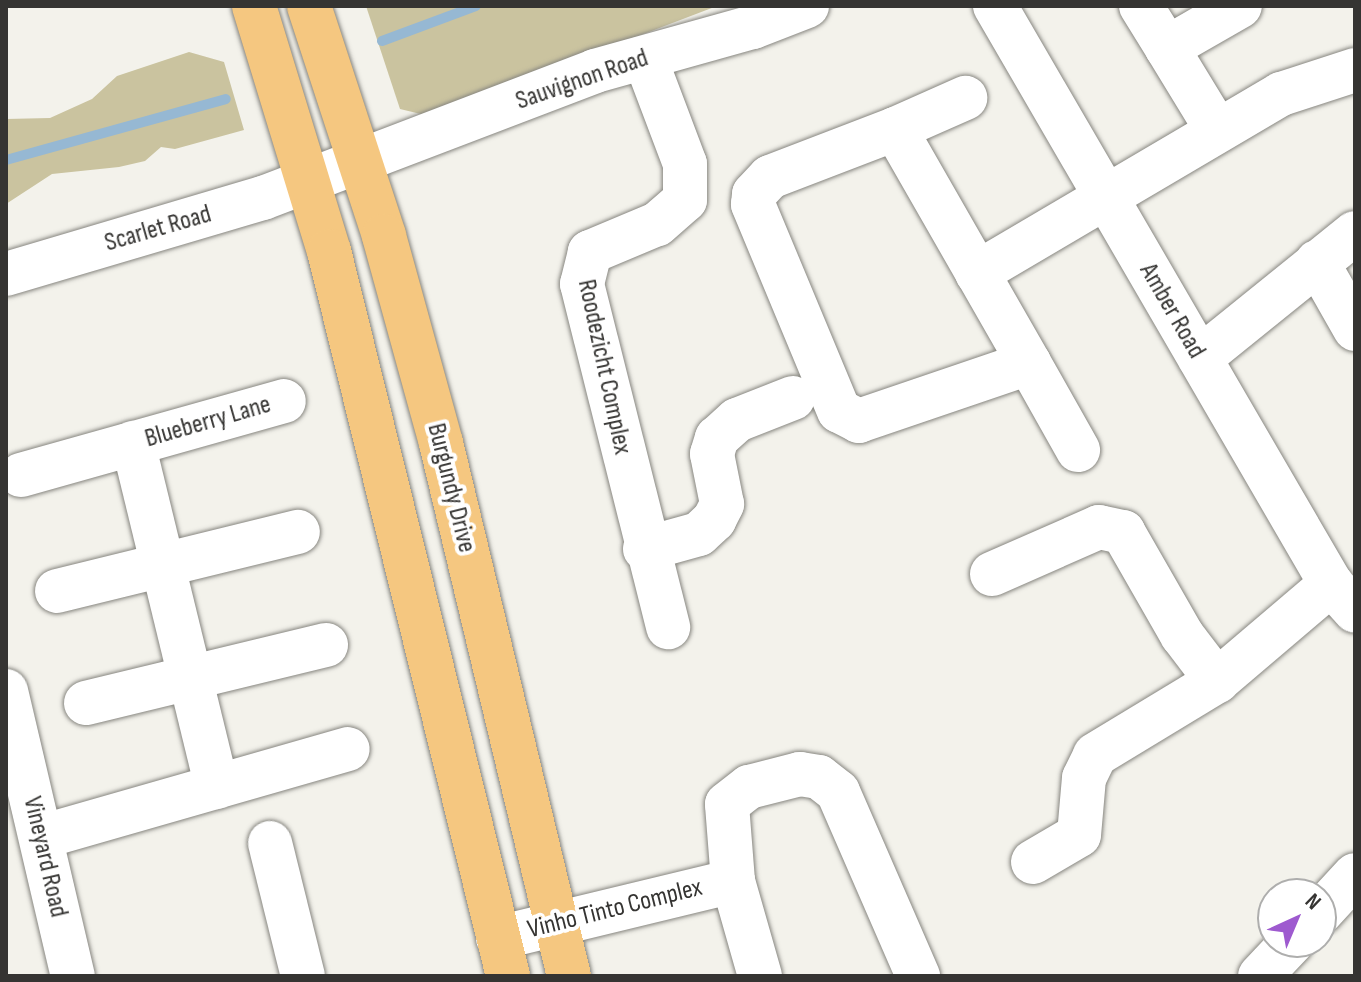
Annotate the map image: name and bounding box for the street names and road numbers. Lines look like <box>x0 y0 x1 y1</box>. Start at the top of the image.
street label: Sauvignon Road <box>512 43 652 117</box>
street label: Scarlet Road <box>101 199 215 259</box>
street label: Amber Road <box>1132 258 1212 364</box>
street label: Roodezicht Complex <box>570 277 638 457</box>
street label: Blueberry Lane <box>141 389 275 455</box>
street label: Burgundy Drive <box>420 420 482 556</box>
street label: Vineyard Road <box>16 794 74 920</box>
street label: Vinho Tinto Complex <box>525 872 705 946</box>

